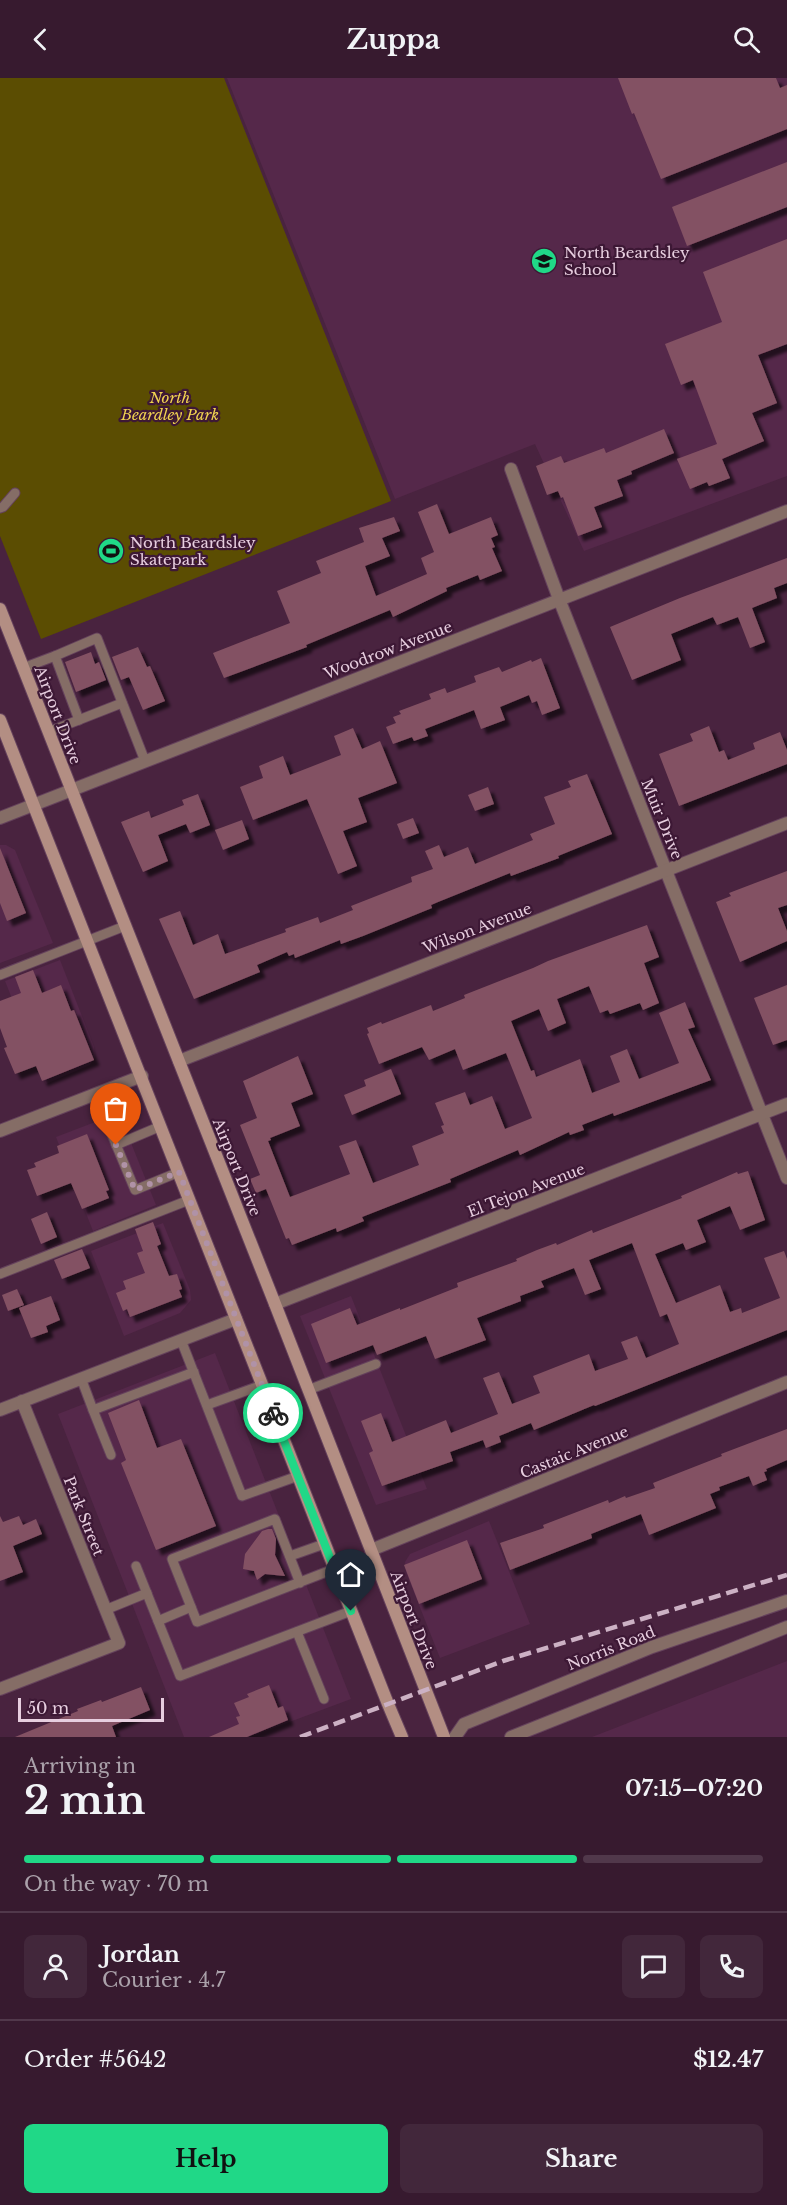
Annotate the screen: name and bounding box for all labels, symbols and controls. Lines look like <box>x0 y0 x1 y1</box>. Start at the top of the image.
icon: back <box>24 23 57 56</box>
text: Zuppa <box>347 23 440 56</box>
icon: search <box>730 23 763 56</box>
place label: North Beardsley School <box>564 243 690 279</box>
school or university icon: North Beardsley School <box>529 246 559 276</box>
park label: North Beardley Park <box>120 388 219 424</box>
place label: North Beardsley Skatepark <box>130 533 256 569</box>
sports icon: North Beardsley Skatepark <box>96 536 126 566</box>
street label: Woodrow Avenue <box>320 617 455 684</box>
street label: Airport Drive <box>30 662 85 767</box>
street label: Muir Drive <box>637 776 687 862</box>
street label: Wilson Avenue <box>419 898 534 958</box>
pin <box>90 1083 141 1145</box>
icon: bag <box>99 1092 132 1125</box>
street label: Airport Drive <box>208 1114 265 1219</box>
street label: El Tejon Avenue <box>465 1159 587 1221</box>
courier <box>243 1383 303 1443</box>
icon: bike <box>257 1397 290 1430</box>
street label: Castaic Avenue <box>517 1422 631 1482</box>
street label: Park Street <box>59 1473 109 1559</box>
pin <box>325 1549 376 1611</box>
icon: home <box>334 1558 367 1591</box>
street label: Airport Drive <box>386 1567 441 1672</box>
street label: Norris Road <box>564 1622 658 1674</box>
scale bar <box>18 1695 164 1722</box>
text: 50 m <box>27 1698 69 1718</box>
text: Arriving in <box>24 1754 136 1778</box>
text: 07:15–07:20 <box>625 1775 763 1802</box>
text: 2 min <box>24 1776 145 1825</box>
text: On the way · 70 m <box>24 1872 209 1896</box>
button: person <box>24 1935 87 1998</box>
button: chat <box>622 1935 685 1998</box>
button: phone <box>700 1935 763 1998</box>
text: Jordan <box>102 1941 180 1968</box>
text: Courier · 4.7 <box>102 1968 225 1992</box>
text: Order #5642 <box>24 2046 167 2073</box>
text: $12.47 <box>693 2046 763 2073</box>
button: Help <box>24 2124 388 2193</box>
button: Share <box>400 2124 763 2193</box>

